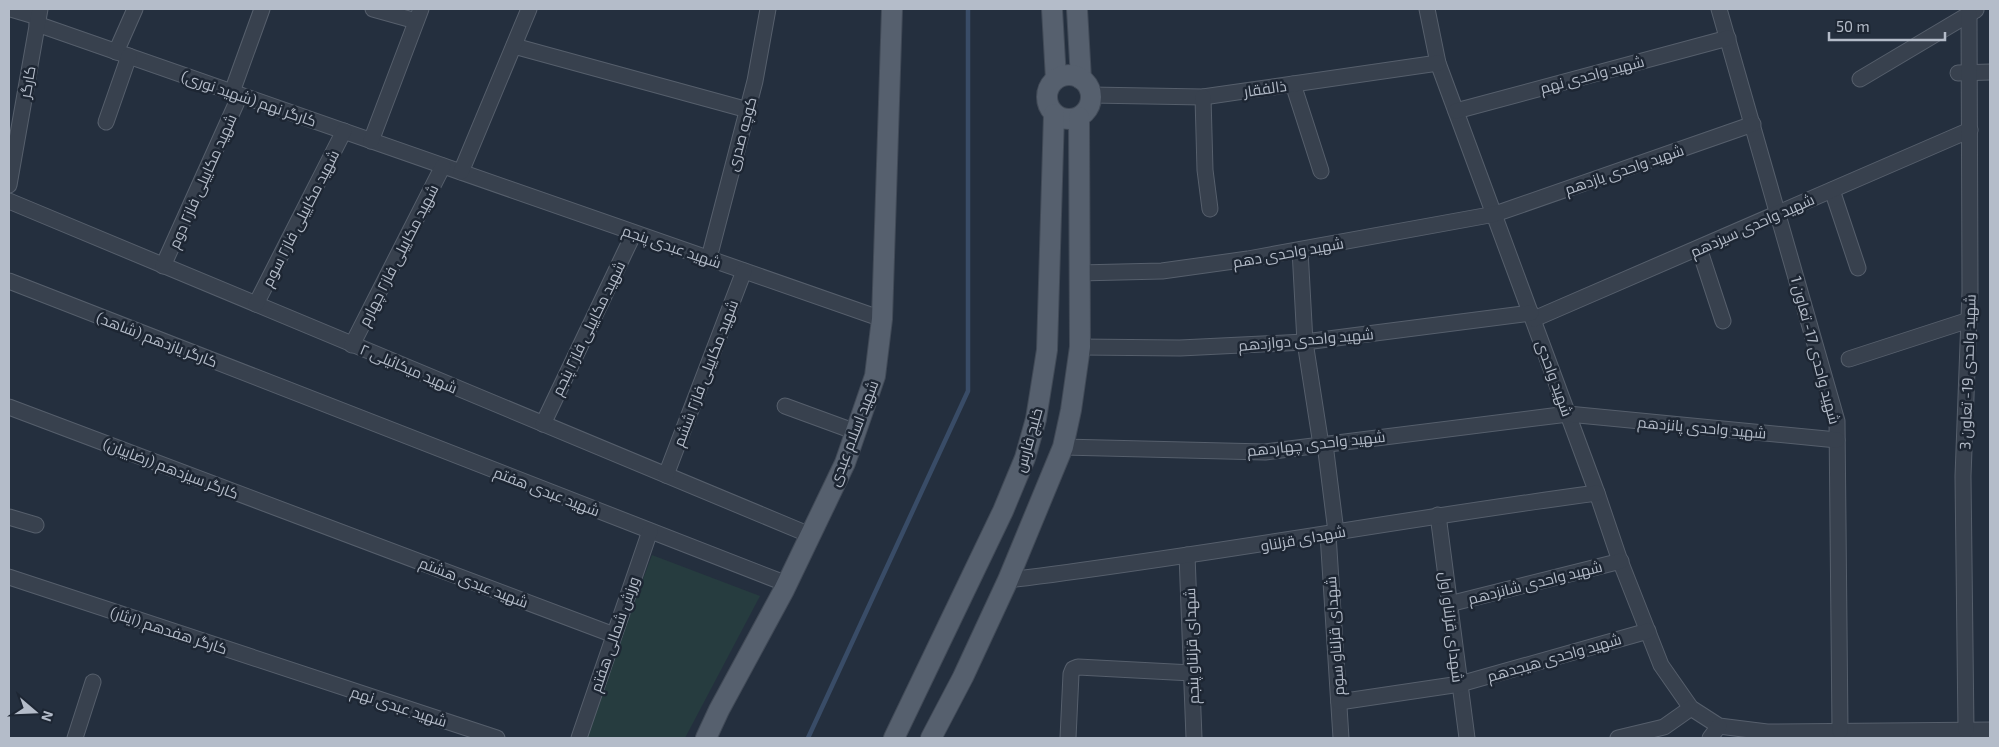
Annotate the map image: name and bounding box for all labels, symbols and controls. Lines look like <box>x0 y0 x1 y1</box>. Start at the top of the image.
scale bar <box>1829 10 1945 42</box>
text: 50 m <box>1836 17 1870 35</box>
street label: شهید واحدی نهم <box>1538 51 1647 99</box>
street label: کارگر <box>15 64 40 101</box>
street label: کارگر نهم (شهید نوری) <box>178 66 319 131</box>
street label: ذالفقار <box>1241 76 1288 101</box>
street label: کوچه صدری <box>722 95 761 174</box>
street label: شهید مکاییلی فاز۲ دوم <box>164 111 242 252</box>
street label: شهید واحدی یازدهم <box>1562 140 1687 200</box>
street label: شهید مکاییلی فاز۲ سوم <box>258 147 344 290</box>
street label: شهید مکاییلی فاز۲ چهارم <box>354 181 443 330</box>
street label: شهید واحدی سیزدهم <box>1687 190 1818 262</box>
street label: شهید عبدی پنجم <box>619 221 724 273</box>
street label: شهید واحدی دهم <box>1231 233 1345 273</box>
street label: شهید مکاییلی فاز۲ پنجم <box>548 258 630 399</box>
street label: شهید واحدی 17- تعاون 1 <box>1786 274 1844 427</box>
street label: شهید واحدی 19- تعاون 3 <box>1955 294 1981 450</box>
street label: شهید مکاییلی فاز۲ ششم <box>669 297 743 450</box>
street label: کارگر یازدهم (شاهد) <box>93 308 220 372</box>
street label: شهید واحدی دوازدهم <box>1238 324 1375 356</box>
street label: شهید واحدی <box>1531 337 1577 419</box>
street label: شهید میکائیلی ۲ <box>357 339 460 398</box>
street label: شهید اسلام عبدی <box>825 377 883 489</box>
street label: خلیج فارس <box>1010 406 1049 475</box>
street label: شهید واحدی پانزدهم <box>1637 412 1767 444</box>
street label: شهید واحدی چهاردهم <box>1246 427 1386 461</box>
street label: کارگر سیزدهم (رضاییان) <box>100 434 241 504</box>
street label: شهید عبدی هفتم <box>491 463 603 521</box>
street label: شهدای قزلناو <box>1259 522 1347 556</box>
street label: شهید عبدی هشتم <box>416 553 531 613</box>
street label: شهید واحدی شانزدهم <box>1466 557 1605 609</box>
street label: شهدای قزلناو اول <box>1434 571 1468 684</box>
street label: ورزش شمالی هفتم <box>586 574 644 695</box>
street label: شهدای قزلناو سوم <box>1321 576 1349 696</box>
street label: شهدای قزلناو پنجم <box>1180 587 1204 705</box>
street label: کارگر هفدهم (ایثار) <box>108 603 230 659</box>
street label: شهید واحدی هیجدهم <box>1485 629 1624 687</box>
street label: شهید عبدی نهم <box>348 682 449 732</box>
north arrow <box>10 687 60 737</box>
text: N <box>38 709 57 724</box>

